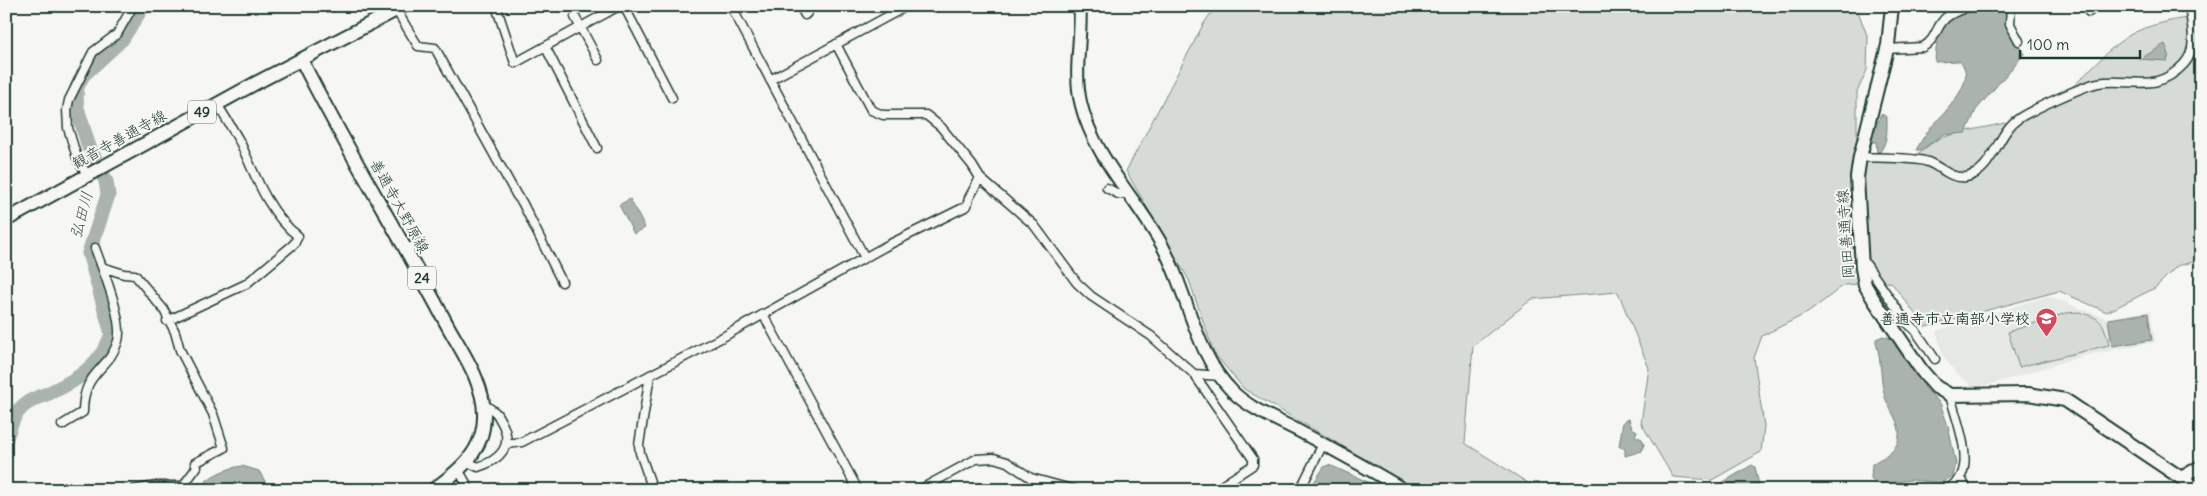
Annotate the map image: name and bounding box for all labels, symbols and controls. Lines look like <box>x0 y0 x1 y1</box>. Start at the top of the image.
scale bar <box>2020 28 2140 60</box>
text: 100 m <box>2027 35 2069 54</box>
road number: 49 <box>188 100 216 124</box>
street label: 観音寺善通寺線 <box>68 105 170 173</box>
street label: 善通寺大野原線 <box>366 155 434 257</box>
street label: 岡田善通寺線 <box>1832 188 1858 280</box>
water label: 弘田川 <box>65 189 97 241</box>
road number: 24 <box>408 266 436 290</box>
school or university icon: 善通寺市立南部小学校 <box>2034 306 2058 337</box>
place label: 善通寺市立南部小学校 <box>1880 309 2030 328</box>

